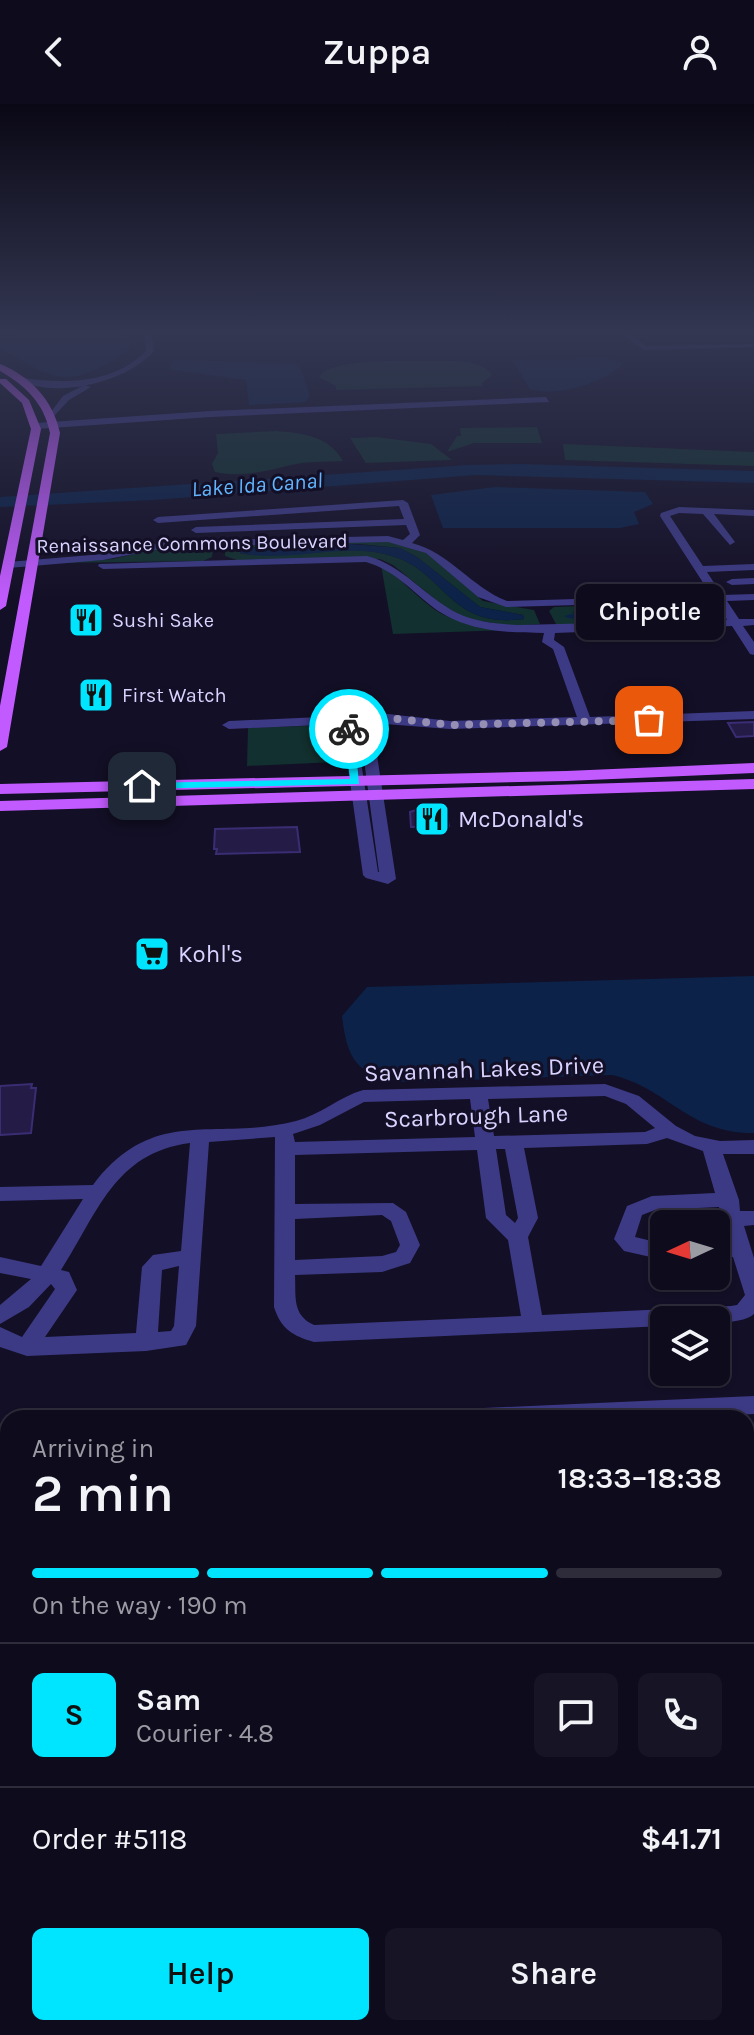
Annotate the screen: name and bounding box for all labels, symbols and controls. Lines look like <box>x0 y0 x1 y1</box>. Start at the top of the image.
icon: back <box>32 30 76 74</box>
icon: person <box>678 30 722 74</box>
text: Zuppa <box>323 31 431 73</box>
water label: Lake Ida Canal <box>191 467 323 503</box>
street label: Renaissance Commons Boulevard <box>36 529 348 558</box>
callout: Chipotle <box>575 584 723 640</box>
text: Chipotle <box>599 596 701 627</box>
restaurant icon: Sushi Sake <box>67 601 105 639</box>
place label: Sushi Sake <box>112 609 214 632</box>
restaurant icon: First Watch <box>77 676 115 714</box>
place label: First Watch <box>122 684 227 707</box>
pin <box>615 686 683 754</box>
courier <box>309 689 389 769</box>
icon: bag <box>627 698 671 742</box>
icon: bike <box>327 707 371 751</box>
pin <box>108 752 176 820</box>
icon: home <box>120 764 164 808</box>
restaurant icon: McDonald's <box>413 800 451 838</box>
place label: McDonald's <box>458 805 584 833</box>
supermarket icon: Kohl's <box>133 935 171 973</box>
place label: Kohl's <box>178 940 243 968</box>
street label: Savannah Lakes Drive <box>364 1051 604 1087</box>
street label: Scarbrough Lane <box>383 1099 569 1133</box>
north arrow <box>650 1210 730 1290</box>
map controls <box>650 1210 730 1386</box>
button: layers <box>650 1306 730 1386</box>
text: Arriving in <box>32 1433 154 1464</box>
text: 18:33–18:38 <box>558 1460 722 1496</box>
text: 2 min <box>32 1463 174 1524</box>
text: On the way · 190 m <box>32 1590 248 1621</box>
button: chat <box>534 1673 618 1757</box>
button: phone <box>638 1673 722 1757</box>
text: Sam <box>136 1682 201 1718</box>
text: S <box>64 1697 84 1733</box>
text: Courier · 4.8 <box>136 1718 274 1749</box>
text: Order #5118 <box>32 1821 187 1857</box>
text: $41.71 <box>641 1821 722 1857</box>
button: Help <box>32 1928 369 2020</box>
button: Share <box>385 1928 722 2020</box>

